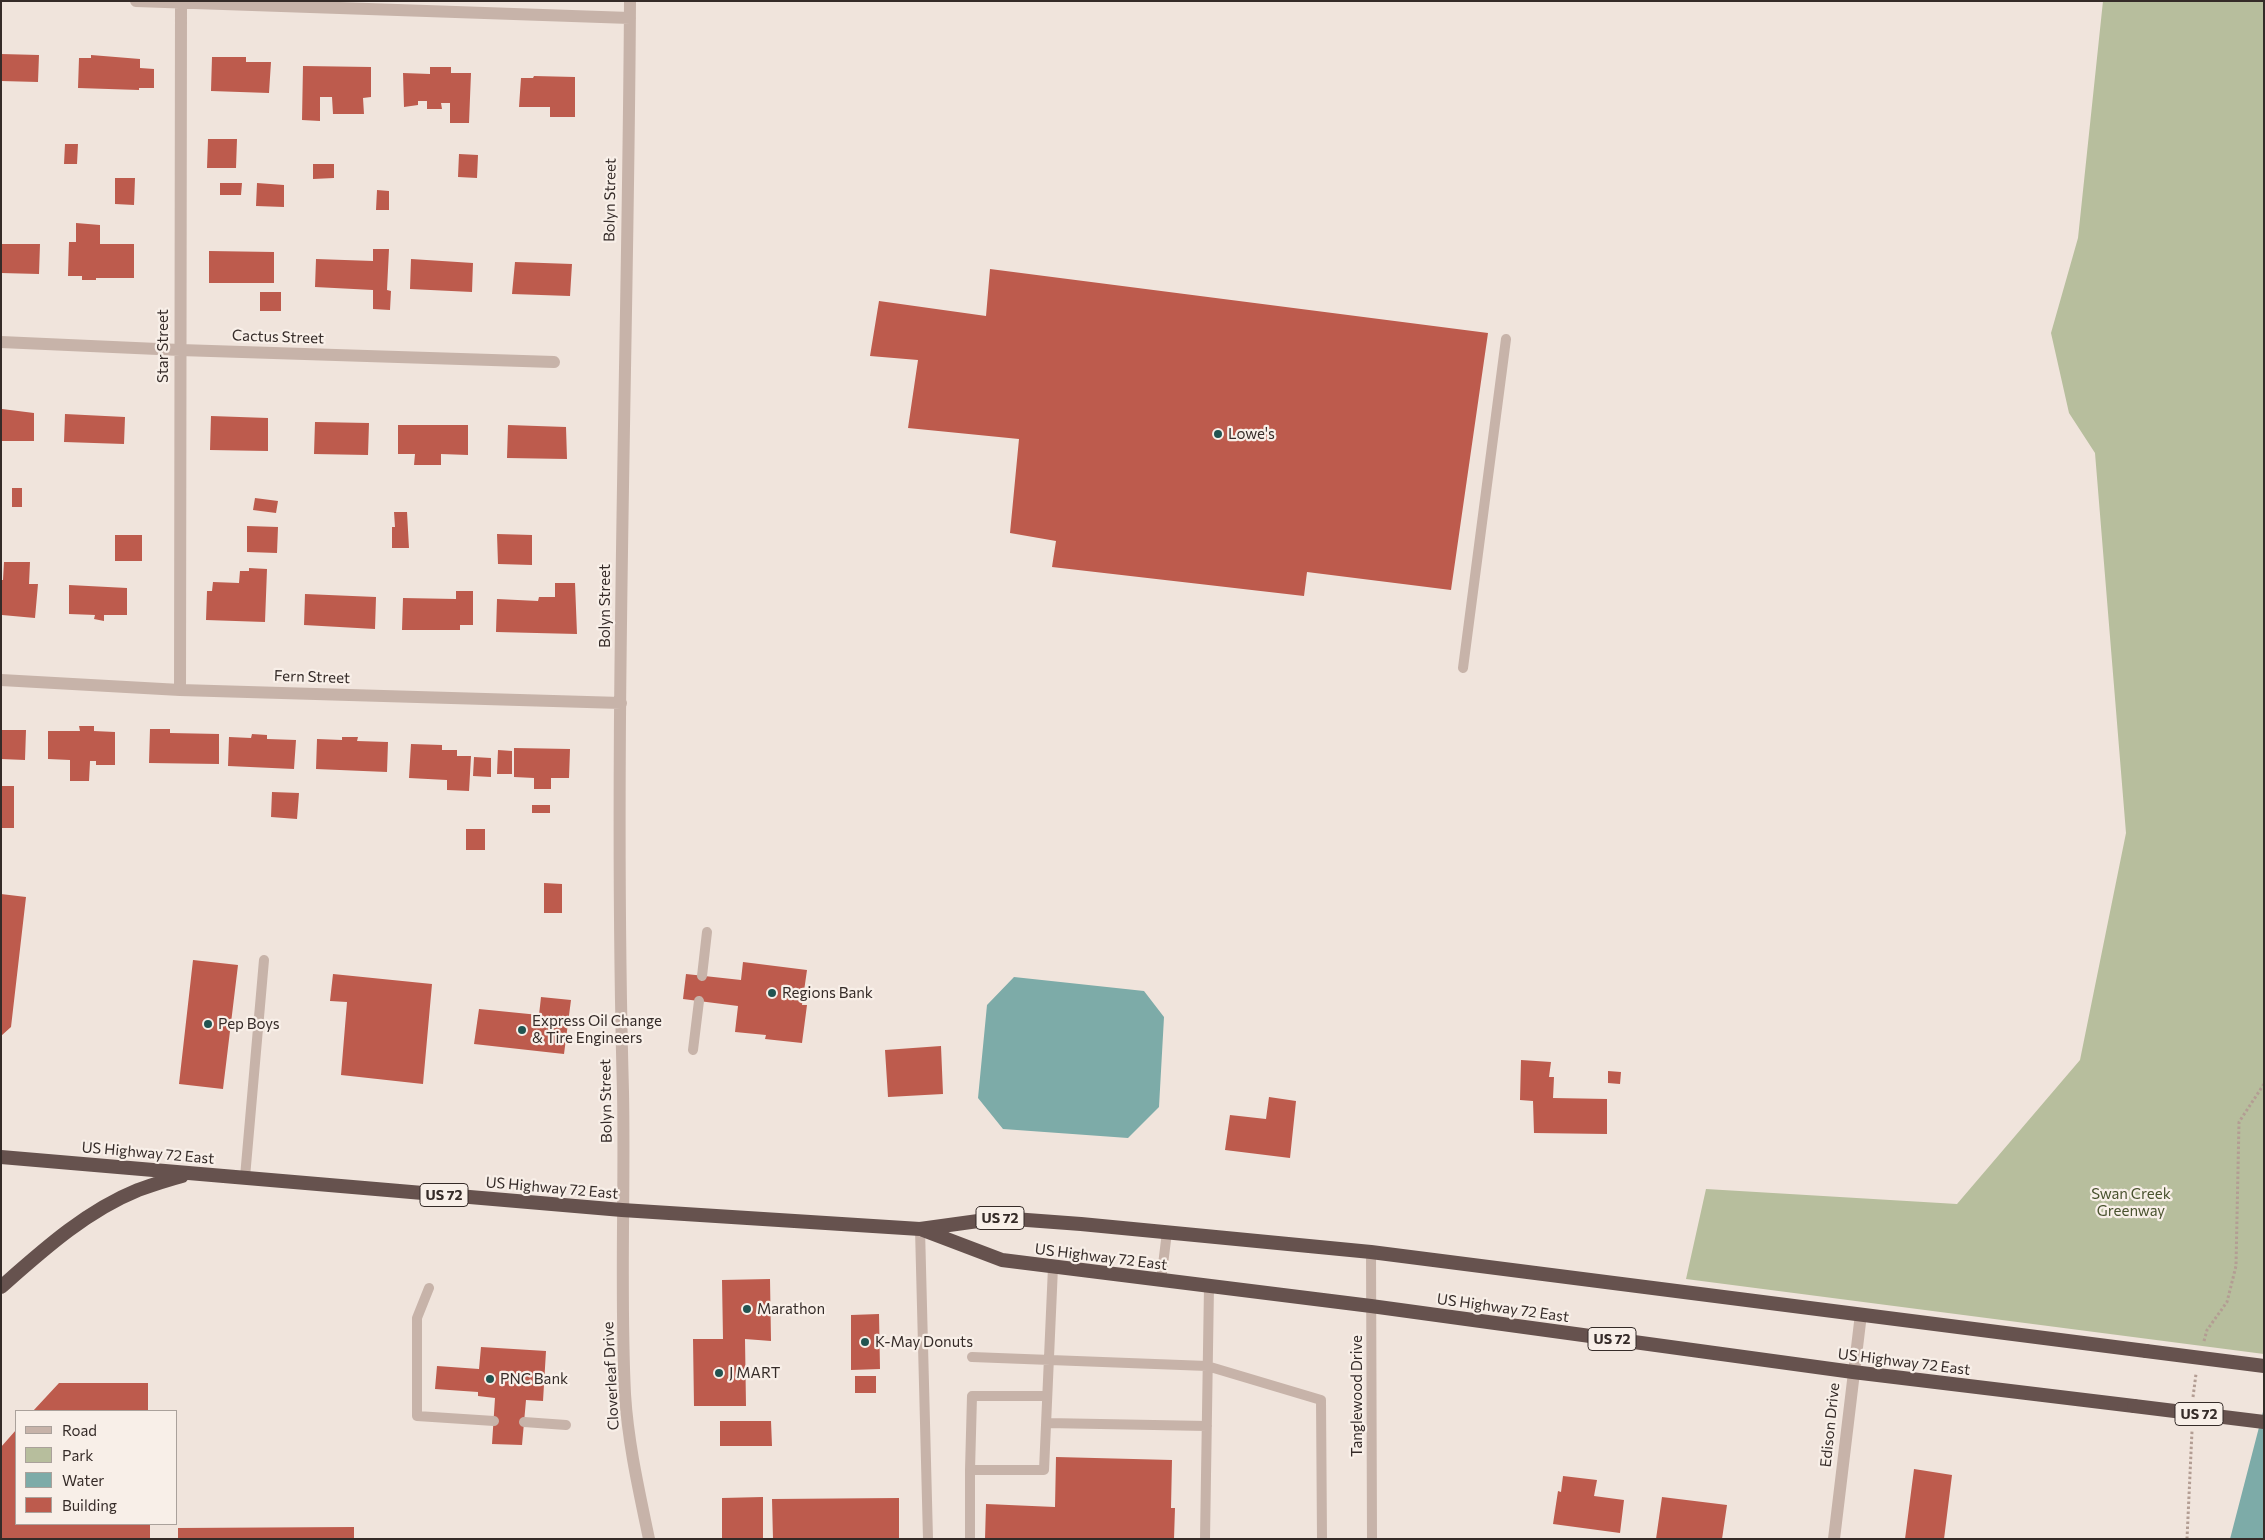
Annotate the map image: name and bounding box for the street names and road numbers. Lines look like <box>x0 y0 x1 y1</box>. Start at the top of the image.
street label: Bolyn Street <box>600 158 620 242</box>
street label: Star Street <box>154 309 172 383</box>
street label: Cactus Street <box>232 326 324 348</box>
street label: Bolyn Street <box>596 564 614 648</box>
street label: Fern Street <box>274 667 350 687</box>
street label: Bolyn Street <box>596 1059 616 1143</box>
street label: US Highway 72 East <box>81 1138 215 1168</box>
street label: US Highway 72 East <box>485 1173 619 1203</box>
road number: US 72 <box>420 1184 468 1206</box>
road number: US 72 <box>976 1206 1024 1230</box>
street label: US Highway 72 East <box>1034 1240 1168 1274</box>
street label: US Highway 72 East <box>1436 1290 1570 1326</box>
street label: Cloverleaf Drive <box>599 1321 623 1431</box>
road number: US 72 <box>1588 1328 1636 1350</box>
street label: Tanglewood Drive <box>1348 1335 1366 1457</box>
street label: US Highway 72 East <box>1837 1345 1971 1379</box>
street label: Edison Drive <box>1817 1382 1843 1468</box>
road number: US 72 <box>2175 1402 2223 1426</box>

